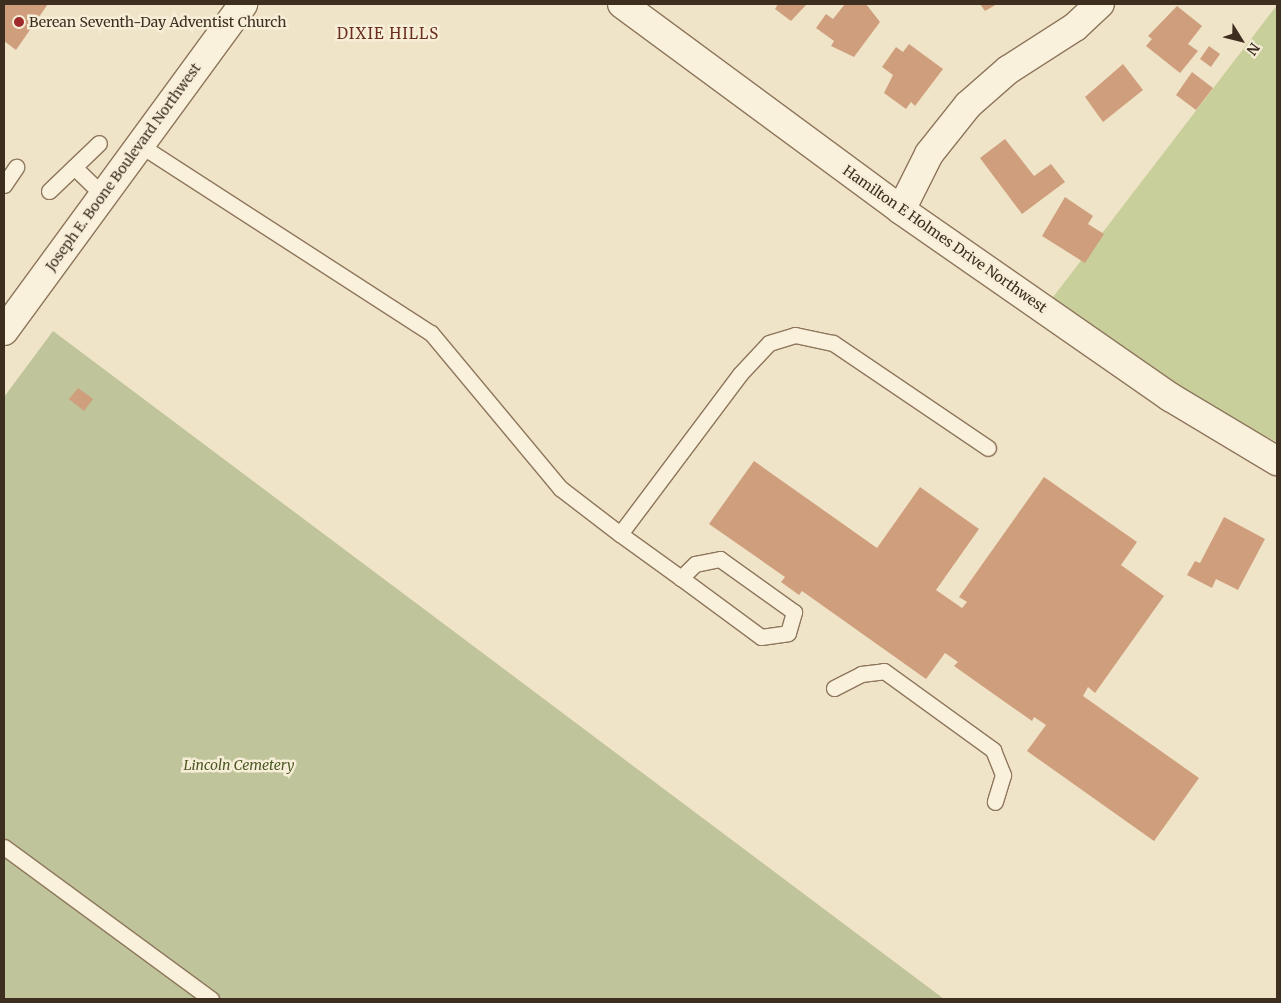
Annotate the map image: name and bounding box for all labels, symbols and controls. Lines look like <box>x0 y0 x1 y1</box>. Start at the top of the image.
place label: Berean Seventh-Day Adventist Church <box>29 14 286 30</box>
north arrow <box>1216 15 1266 65</box>
marker: Berean Seventh-Day Adventist Church <box>13 16 25 28</box>
district label: DIXIE HILLS <box>335 25 441 43</box>
text: N <box>1243 39 1264 59</box>
street label: Joseph E. Boone Boulevard Northwest <box>42 60 204 274</box>
street label: Hamilton E Holmes Drive Northwest <box>840 162 1050 316</box>
park label: Lincoln Cemetery <box>184 757 294 773</box>

